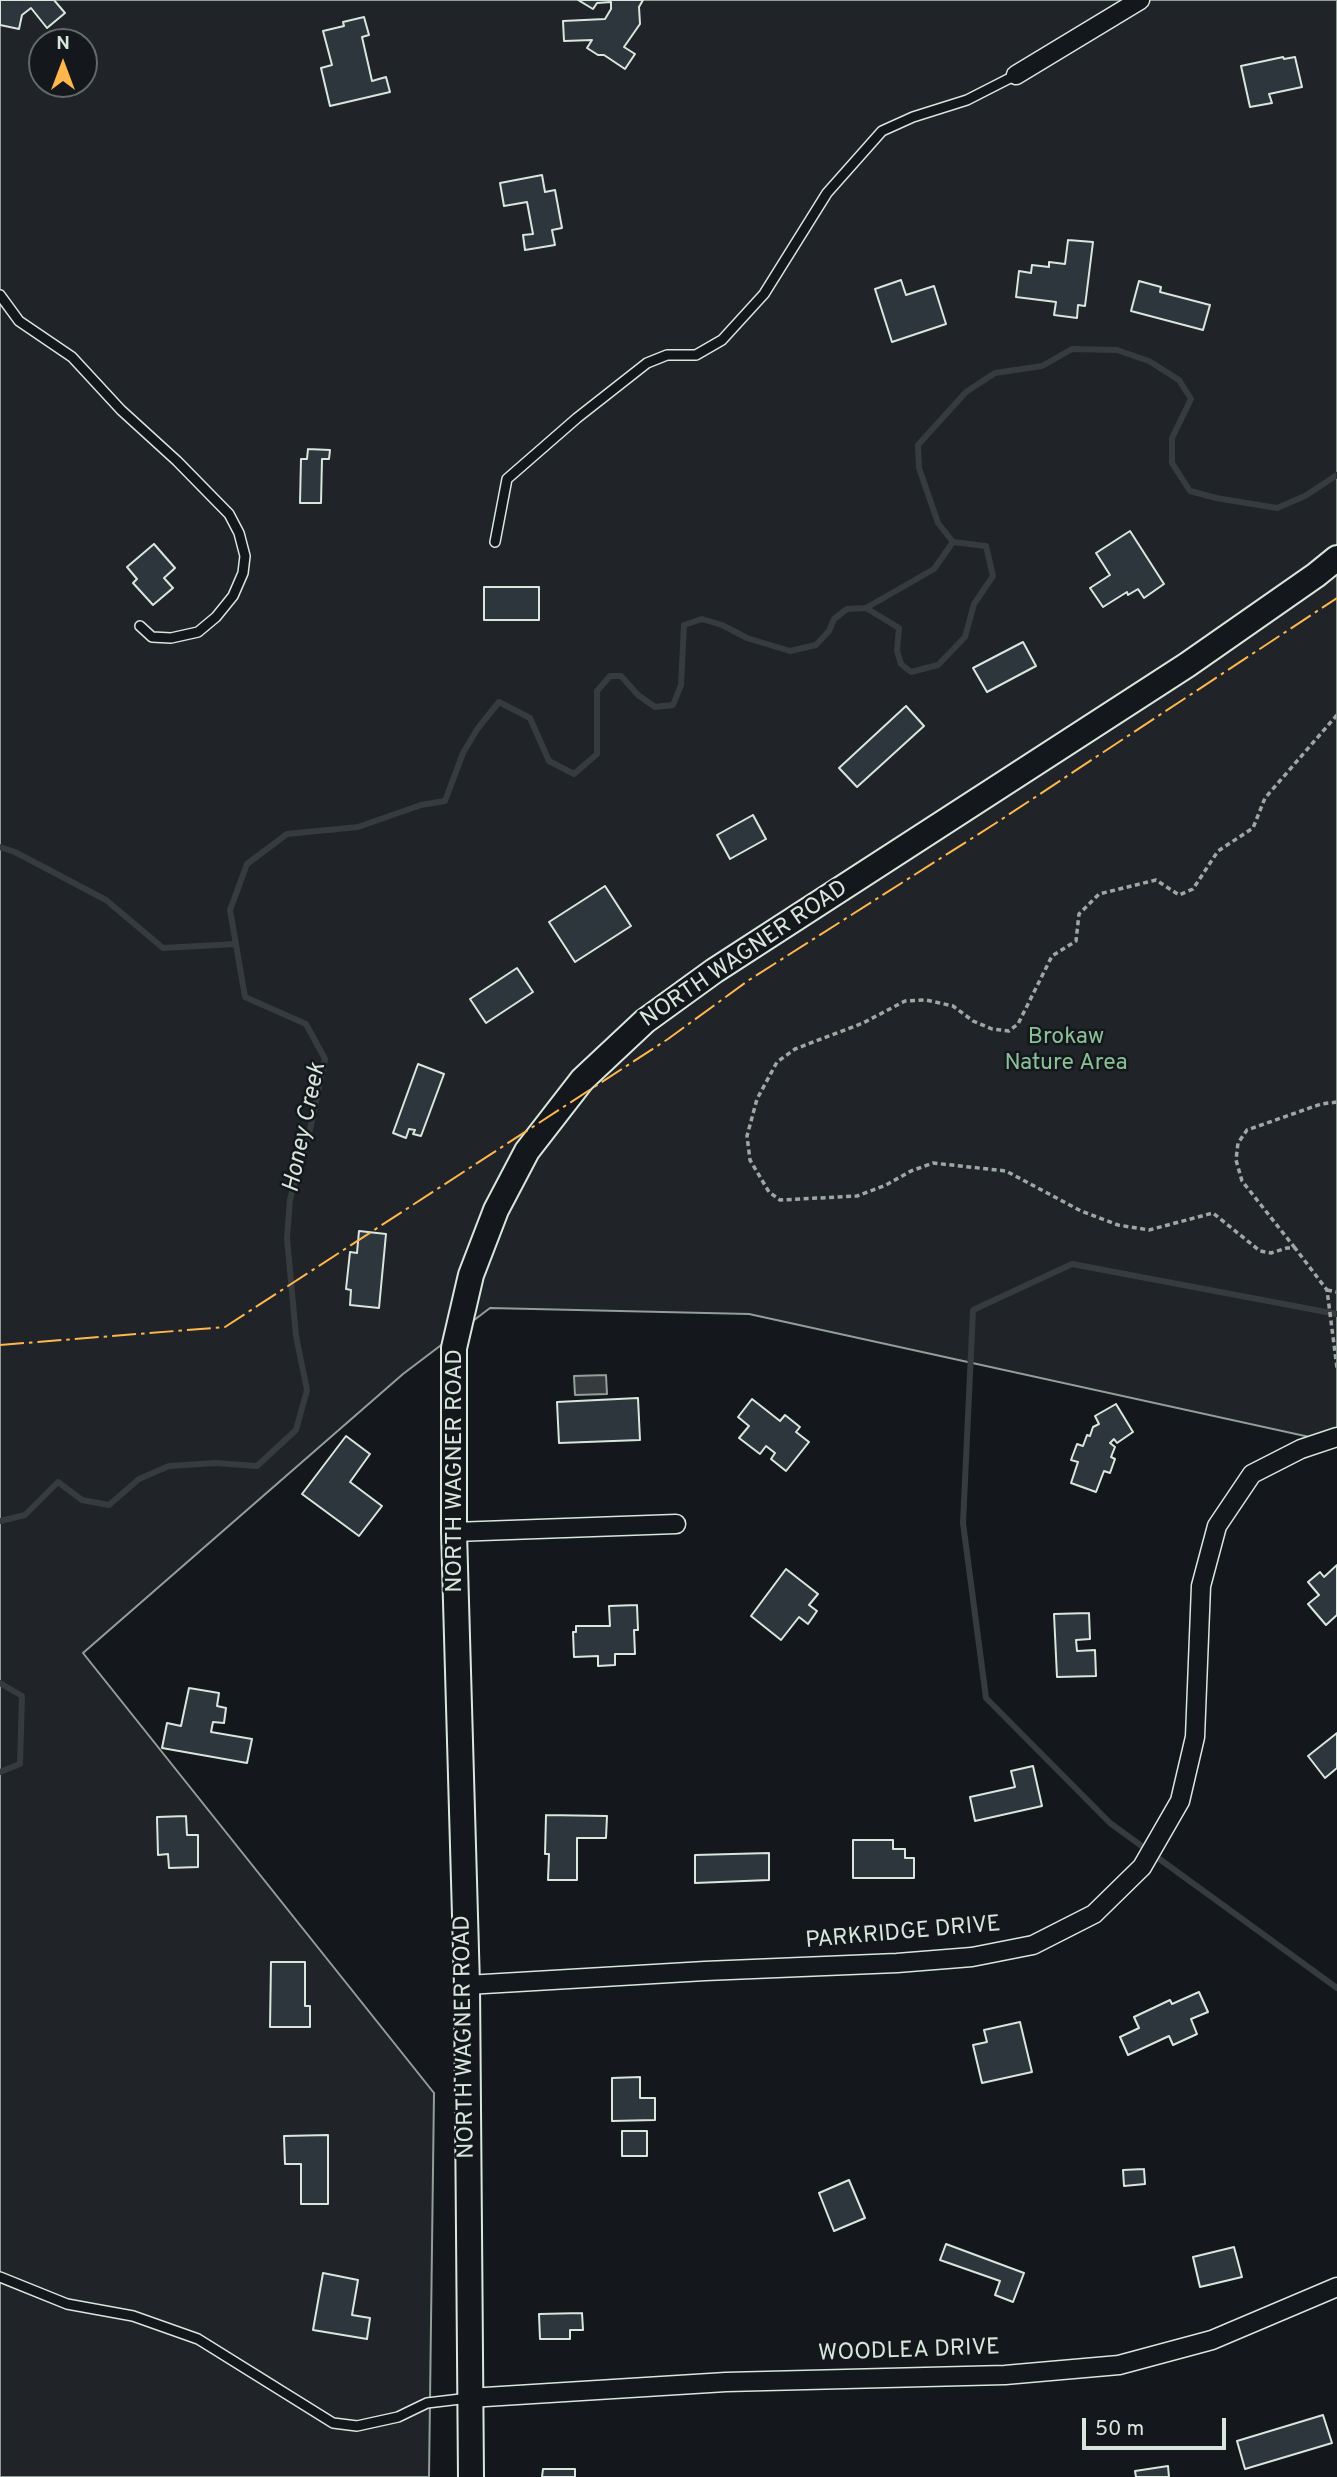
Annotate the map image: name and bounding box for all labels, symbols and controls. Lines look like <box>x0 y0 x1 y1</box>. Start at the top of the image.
north arrow <box>28 28 98 98</box>
text: N <box>56 32 70 56</box>
street label: NORTH WAGNER ROAD <box>636 875 854 1035</box>
park label: Brokaw Nature Area <box>1004 1024 1128 1078</box>
water label: Honey Creek <box>278 1061 334 1195</box>
street label: NORTH WAGNER ROAD <box>442 1349 470 1593</box>
street label: PARKRIDGE DRIVE <box>804 1912 1002 1956</box>
street label: NORTH WAGNER ROAD <box>450 1915 482 2159</box>
street label: WOODLEA DRIVE <box>818 2335 1000 2369</box>
scale bar <box>1085 2404 1228 2448</box>
text: 50 m <box>1095 2416 1144 2443</box>

